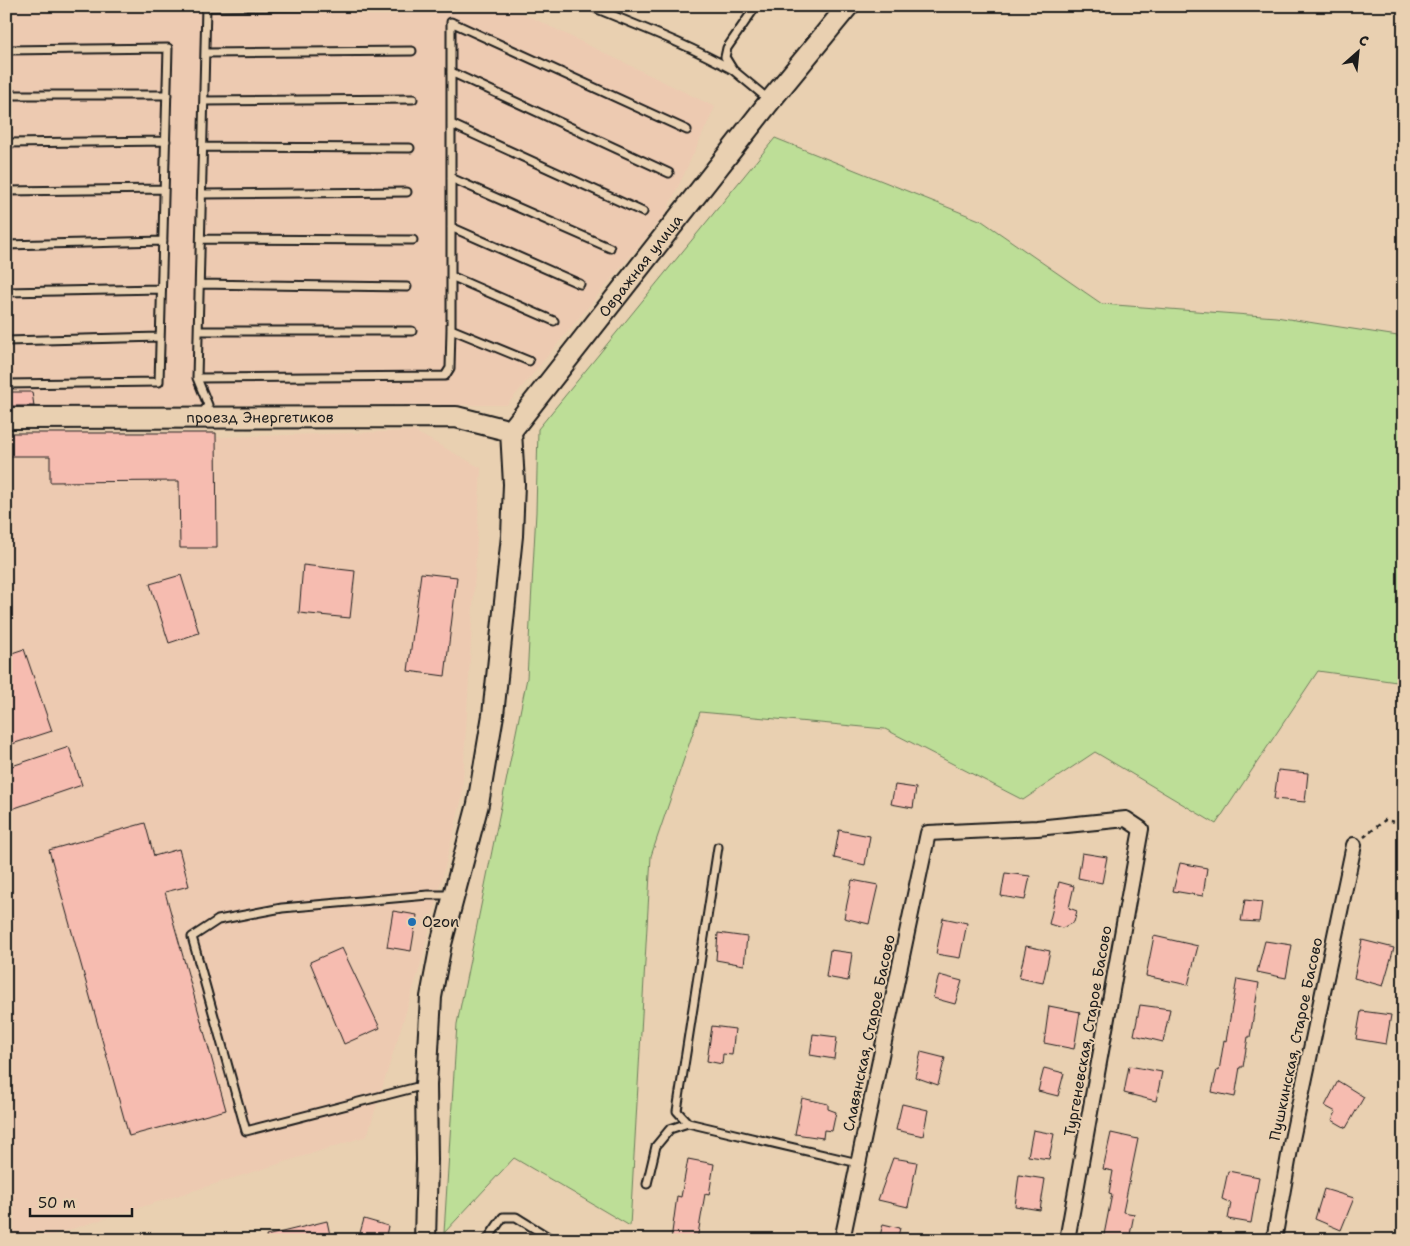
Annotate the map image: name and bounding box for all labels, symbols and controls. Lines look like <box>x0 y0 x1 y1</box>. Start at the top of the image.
north arrow <box>1332 28 1382 78</box>
text: С <box>1356 30 1372 50</box>
street label: Овражная улица <box>594 210 688 321</box>
street label: проезд Энергетиков <box>186 407 334 428</box>
place label: Ozon <box>422 912 459 932</box>
marker: Ozon <box>406 916 418 928</box>
street label: Тургеневская, Старое Басово <box>1060 924 1116 1138</box>
street label: Славянская, Старое Басово <box>838 933 900 1133</box>
street label: Пушкинская, Старое Басово <box>1265 936 1327 1142</box>
scale bar <box>30 1186 132 1218</box>
text: 50 m <box>38 1193 76 1213</box>

